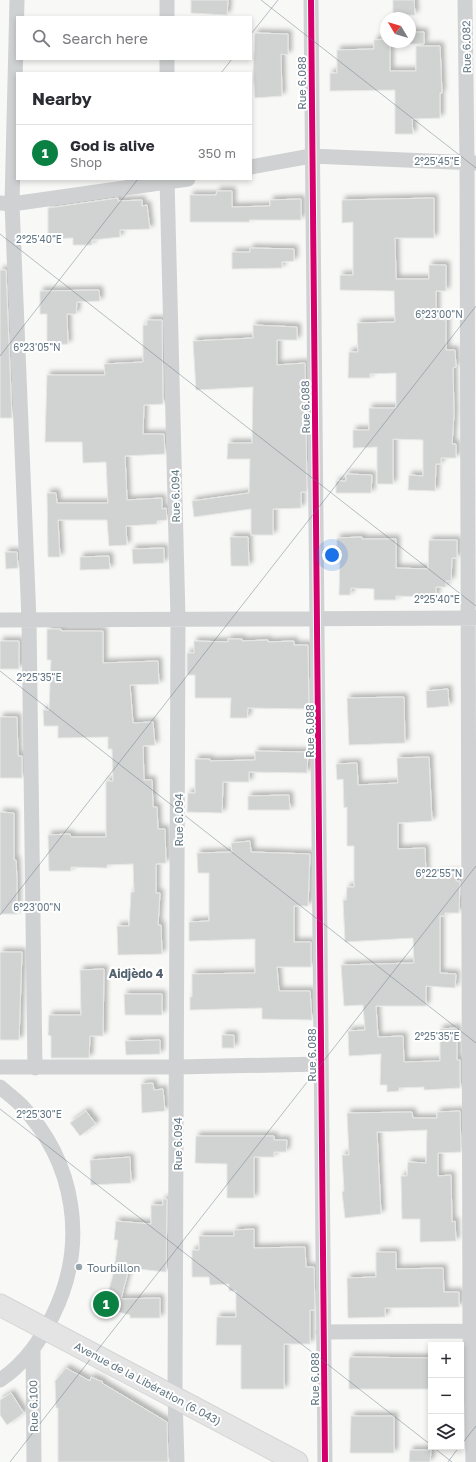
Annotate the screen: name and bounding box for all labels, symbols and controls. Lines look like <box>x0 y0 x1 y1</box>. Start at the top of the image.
north arrow <box>380 12 416 48</box>
search box <box>16 16 252 60</box>
street label: Rue 6.082 <box>459 20 473 74</box>
icon: search <box>30 27 52 49</box>
text: Search here <box>62 29 148 47</box>
street label: Rue 6.088 <box>295 56 308 110</box>
text: Nearby <box>32 88 92 109</box>
text: God is alive <box>70 136 155 154</box>
text: 1 <box>42 145 48 161</box>
text: 350 m <box>198 145 236 161</box>
text: Shop <box>70 154 102 170</box>
text: 2°25'45"E <box>414 155 460 167</box>
text: 2°25'40"E <box>16 233 62 245</box>
text: 6°23'00"N <box>415 308 463 320</box>
text: 6°23'05"N <box>13 341 61 353</box>
street label: Rue 6.088 <box>298 380 312 434</box>
street label: Rue 6.094 <box>168 469 182 523</box>
your location <box>322 545 342 565</box>
text: 2°25'40"E <box>414 593 460 605</box>
text: 2°25'35"E <box>16 671 62 683</box>
street label: Rue 6.088 <box>303 704 316 758</box>
street label: Rue 6.094 <box>172 793 185 847</box>
text: 6°22'55"N <box>416 867 462 879</box>
text: 6°23'00"N <box>13 901 61 913</box>
district label: Aidjèdo 4 <box>109 966 164 981</box>
street label: Rue 6.088 <box>305 1028 318 1082</box>
text: 2°25'35"E <box>414 1030 460 1042</box>
text: 2°25'30"E <box>16 1108 62 1120</box>
street label: Rue 6.094 <box>171 1117 184 1171</box>
place label: Tourbillon <box>87 1261 140 1274</box>
marker: Tourbillon <box>74 1262 84 1272</box>
pin: 1 <box>93 1289 119 1319</box>
street label: Avenue de la Libération (6.043) <box>72 1339 224 1427</box>
map controls <box>428 1342 464 1450</box>
button: + <box>428 1342 464 1378</box>
street label: Rue 6.088 <box>308 1352 321 1406</box>
button: − <box>428 1378 464 1414</box>
street label: Rue 6.100 <box>26 1380 40 1432</box>
button: layers <box>428 1414 464 1450</box>

